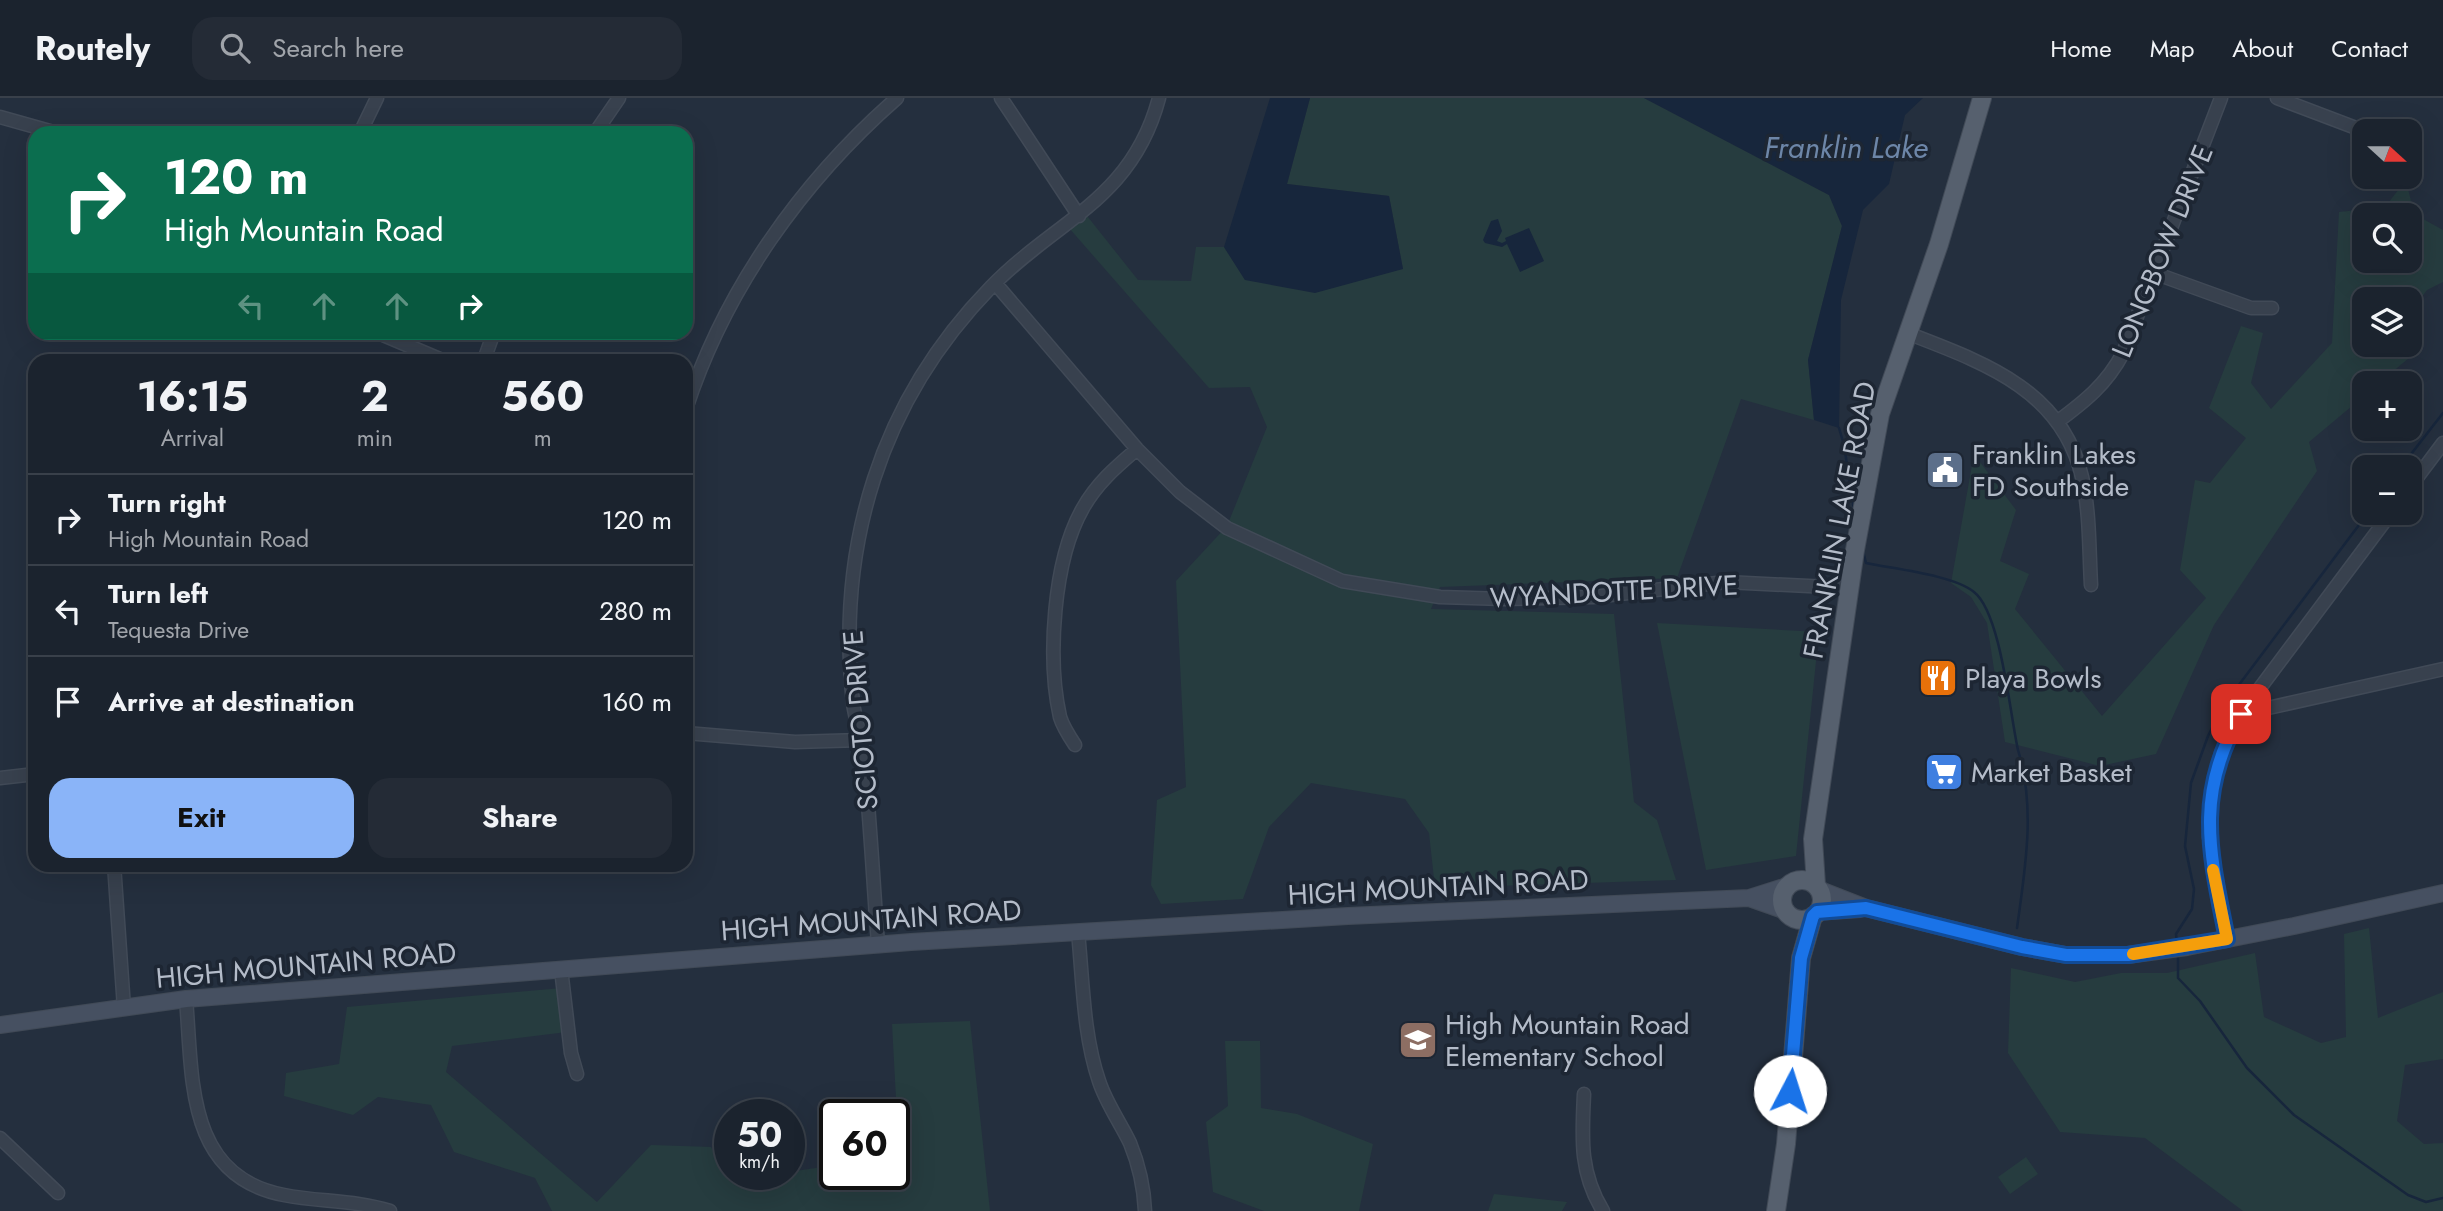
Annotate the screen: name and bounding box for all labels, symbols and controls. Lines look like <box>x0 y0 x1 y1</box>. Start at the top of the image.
search box <box>192 17 682 80</box>
text: Routely <box>35 25 150 72</box>
icon: search <box>216 29 254 67</box>
text: Search here <box>272 29 404 67</box>
text: Home <box>2050 31 2112 66</box>
text: Map <box>2150 31 2194 66</box>
text: About <box>2232 31 2293 66</box>
text: Contact <box>2331 31 2408 66</box>
north arrow <box>2352 119 2422 189</box>
map controls <box>2352 119 2422 525</box>
water label: Franklin Lake <box>1764 126 1928 169</box>
street label: LONGBOW DRIVE <box>2101 139 2224 364</box>
text: 120 m <box>164 142 308 212</box>
icon: right <box>49 154 140 245</box>
button: search <box>2352 203 2422 273</box>
text: High Mountain Road <box>164 207 444 253</box>
icon: left <box>232 287 270 325</box>
icon: ahead <box>305 287 343 325</box>
icon: ahead <box>378 287 416 325</box>
icon: right <box>451 287 489 325</box>
button: layers <box>2352 287 2422 357</box>
text: 16:15 <box>137 366 248 427</box>
text: 2 <box>361 366 389 427</box>
text: 560 <box>501 366 584 427</box>
button: + <box>2352 371 2422 441</box>
street label: FRANKLIN LAKE ROAD <box>1793 378 1886 662</box>
text: Arrival <box>161 421 224 455</box>
text: min <box>357 421 393 455</box>
text: m <box>534 421 552 455</box>
place label: Franklin Lakes FD Southside <box>1972 434 2136 507</box>
public building icon: Franklin Lakes FD Southside <box>1924 449 1966 491</box>
button: − <box>2352 455 2422 525</box>
text: Turn right <box>108 484 226 522</box>
icon: right <box>49 501 87 539</box>
text: 120 m <box>602 501 672 539</box>
text: High Mountain Road <box>108 522 309 556</box>
street label: WYANDOTTE DRIVE <box>1489 565 1739 618</box>
text: Turn left <box>108 575 208 613</box>
icon: left <box>49 592 87 630</box>
text: 280 m <box>599 592 672 630</box>
text: Tequesta Drive <box>108 613 249 647</box>
street label: SCIOTO DRIVE <box>832 628 889 812</box>
restaurant icon: Playa Bowls <box>1917 657 1959 699</box>
place label: Playa Bowls <box>1965 658 2102 699</box>
icon: arrive <box>49 683 87 721</box>
text: Arrive at destination <box>108 683 355 721</box>
text: 160 m <box>602 683 672 721</box>
pin <box>2211 684 2271 744</box>
icon: arrive <box>2222 695 2260 733</box>
supermarket icon: Market Basket <box>1923 751 1965 793</box>
place label: Market Basket <box>1971 752 2132 793</box>
button: Exit <box>49 778 354 858</box>
button: Share <box>368 778 672 858</box>
street label: HIGH MOUNTAIN ROAD <box>1287 859 1589 916</box>
street label: HIGH MOUNTAIN ROAD <box>719 890 1023 951</box>
street label: HIGH MOUNTAIN ROAD <box>154 932 458 999</box>
place label: High Mountain Road Elementary School <box>1445 1004 1690 1077</box>
school or university icon: High Mountain Road Elementary School <box>1397 1019 1439 1061</box>
position arrow <box>1753 1054 1827 1128</box>
speed limit sign: 60 <box>819 1099 910 1190</box>
text: 50 <box>737 1110 782 1160</box>
text: km/h <box>739 1149 780 1175</box>

